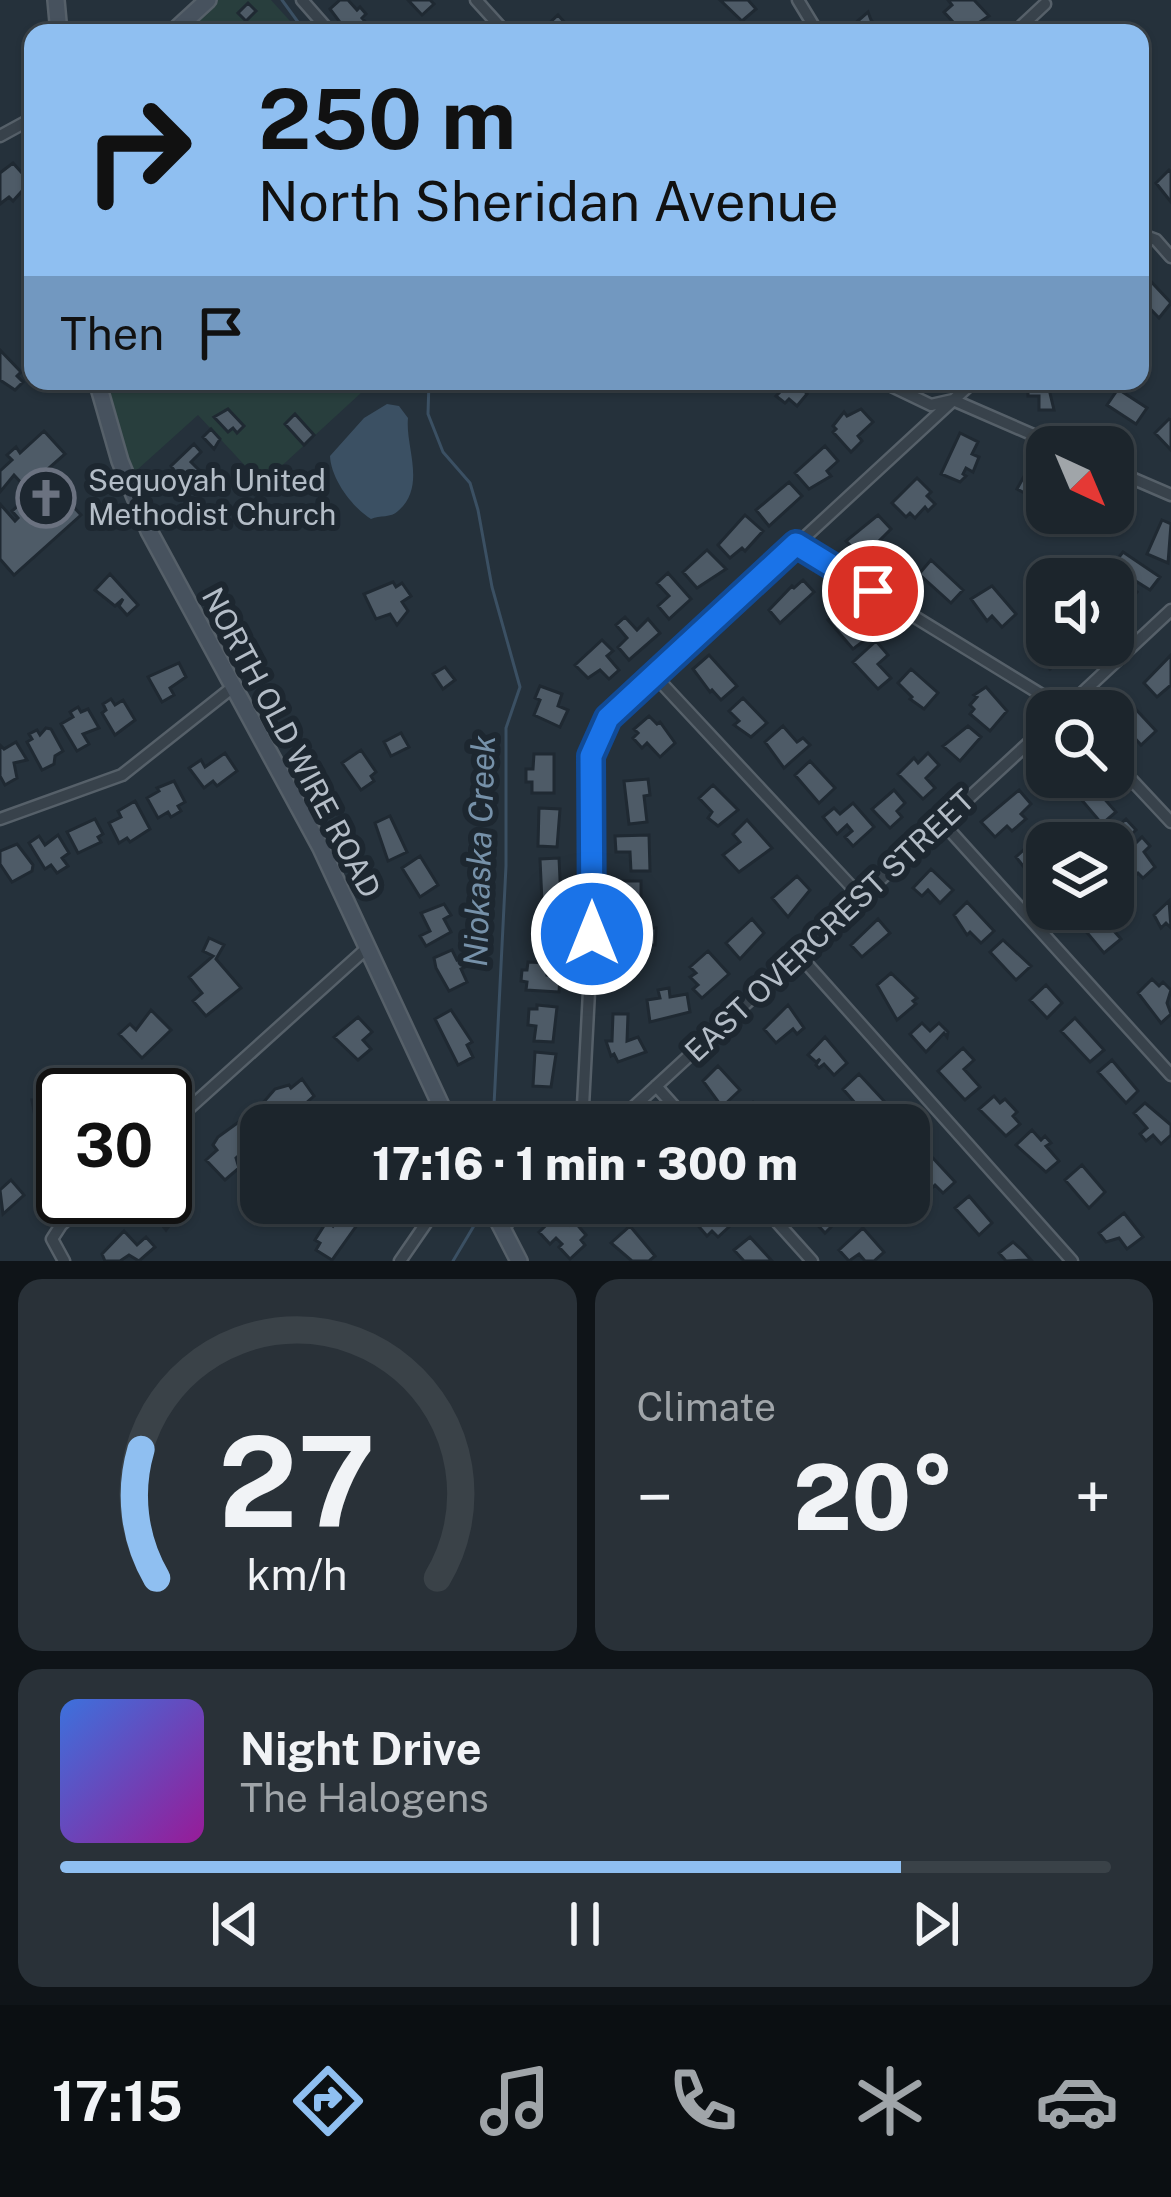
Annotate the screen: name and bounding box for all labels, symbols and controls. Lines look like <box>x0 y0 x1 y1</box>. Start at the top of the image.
text: 250 m <box>258 69 516 168</box>
icon: right <box>60 72 216 228</box>
text: North Sheridan Avenue <box>258 170 839 233</box>
icon: arrive <box>188 300 254 366</box>
text: Then <box>60 307 164 360</box>
north arrow <box>1026 426 1134 534</box>
map controls <box>1026 426 1134 930</box>
place label: Sequoyah United Methodist Church <box>88 462 336 532</box>
church icon: Sequoyah United Methodist Church <box>15 467 77 529</box>
pin <box>822 540 924 642</box>
icon: arrive <box>840 558 906 624</box>
button: sound <box>1026 558 1134 666</box>
street label: NORTH OLD WIRE ROAD <box>195 581 389 904</box>
button: search <box>1026 690 1134 798</box>
water label: Niokaska Creek <box>456 734 502 967</box>
street label: EAST OVERCREST STREET <box>677 782 982 1069</box>
button: layers <box>1026 822 1134 930</box>
position arrow <box>529 871 655 997</box>
speed limit sign: 30 <box>36 1068 192 1224</box>
text: 17:16 · 1 min · 300 m <box>372 1137 798 1190</box>
text: Climate <box>637 1384 776 1430</box>
text: 27 <box>219 1408 376 1555</box>
text: 20° <box>793 1444 954 1550</box>
text: − <box>637 1458 673 1536</box>
text: + <box>1074 1458 1111 1536</box>
text: km/h <box>247 1549 348 1600</box>
text: Night Drive <box>240 1722 482 1775</box>
text: The Halogens <box>240 1775 489 1821</box>
icon: previous <box>202 1891 268 1957</box>
icon: pause <box>552 1891 618 1957</box>
icon: next <box>903 1891 969 1957</box>
icon: directions <box>286 2059 370 2143</box>
icon: music <box>473 2059 557 2143</box>
icon: phone <box>661 2059 745 2143</box>
icon: climate <box>848 2059 932 2143</box>
icon: car <box>1035 2059 1119 2143</box>
text: 17:15 <box>52 2070 183 2133</box>

